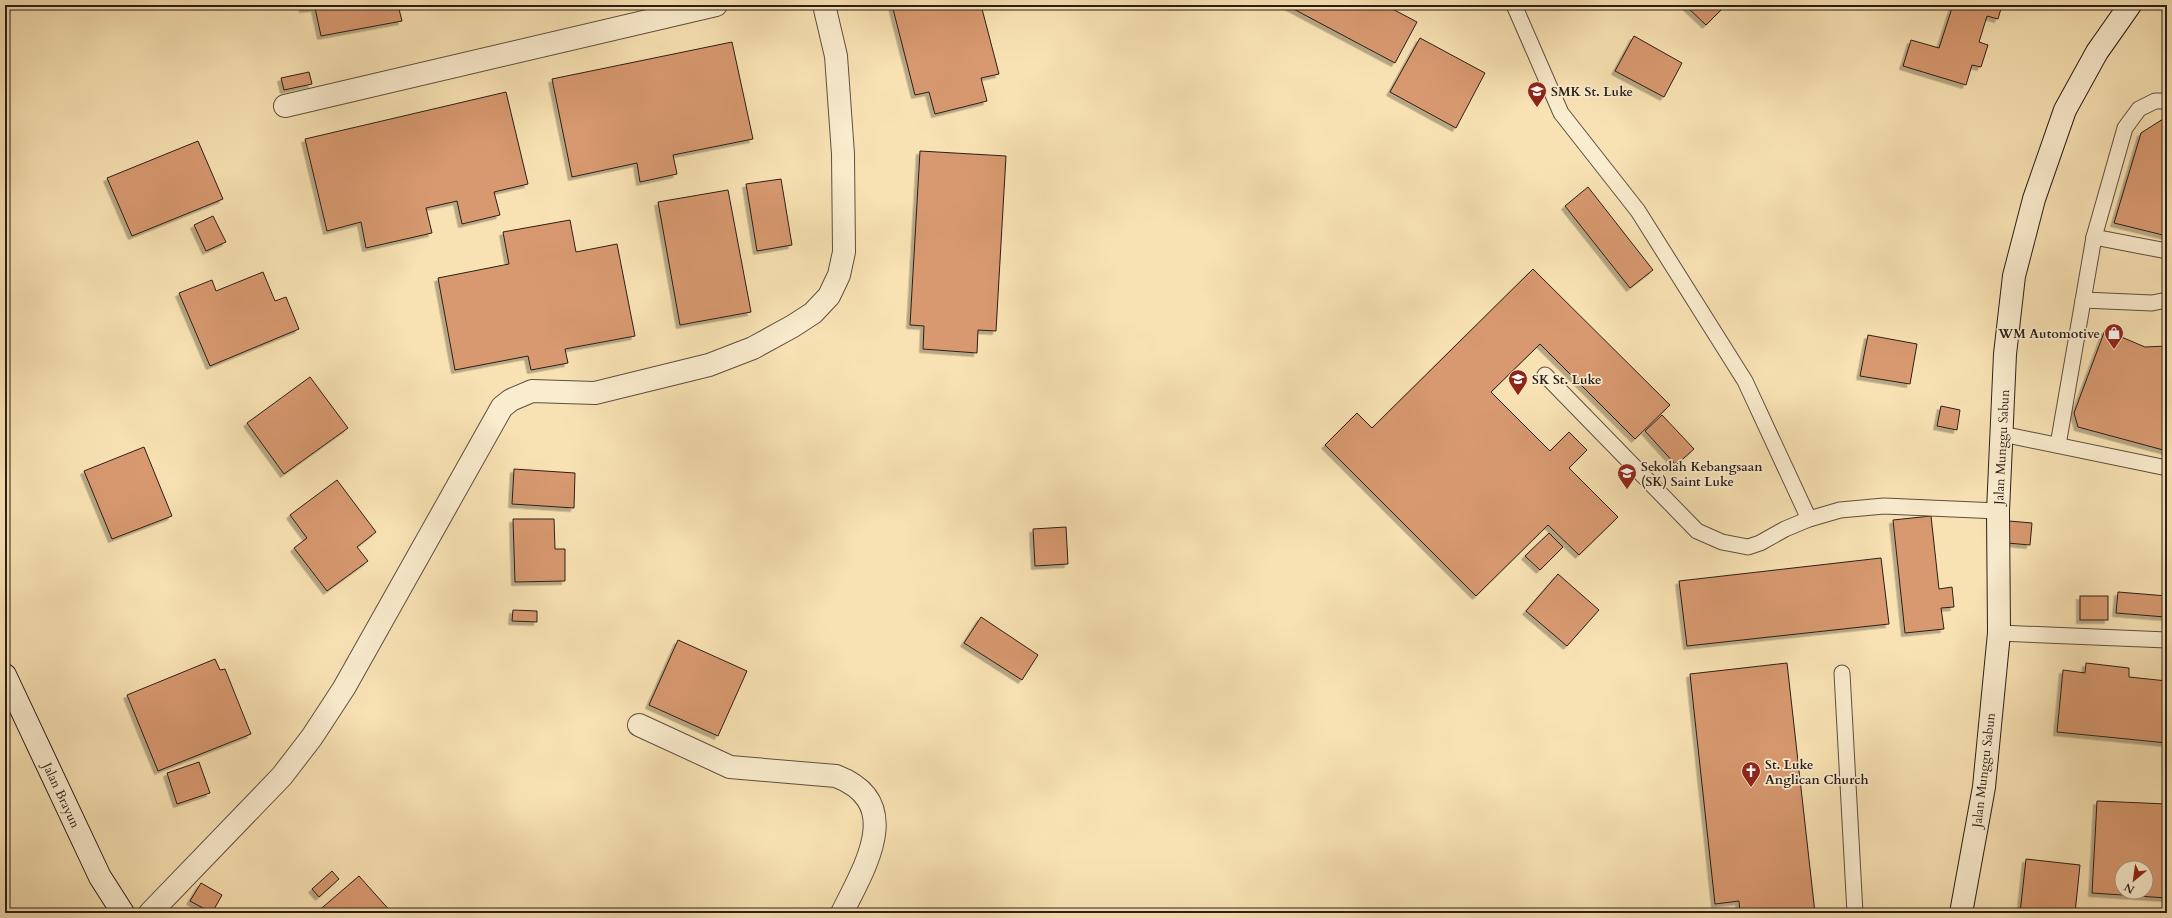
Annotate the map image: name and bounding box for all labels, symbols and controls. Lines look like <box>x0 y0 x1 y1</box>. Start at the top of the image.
school or university icon: SMK St. Luke <box>1526 80 1548 108</box>
place label: SMK St. Luke <box>1551 83 1633 101</box>
shop icon: WM Automotive <box>2103 322 2125 350</box>
place label: WM Automotive <box>1997 325 2100 343</box>
school or university icon: SK St. Luke <box>1507 368 1529 396</box>
place label: SK St. Luke <box>1532 371 1601 389</box>
street label: Jalan Munggu Sabun <box>1990 388 2014 507</box>
place label: Sekolah Kebangsaan (SK) Saint Luke <box>1641 458 1763 491</box>
school or university icon: Sekolah Kebangsaan (SK) Saint Luke <box>1616 462 1638 490</box>
street label: Jalan Munggu Sabun <box>1968 711 2000 830</box>
place label: St. Luke Anglican Church <box>1765 756 1869 789</box>
street label: Jalan Brayun <box>37 758 84 832</box>
church icon: St. Luke Anglican Church <box>1740 760 1762 788</box>
north arrow <box>2114 860 2154 900</box>
text: N <box>2121 879 2137 897</box>

